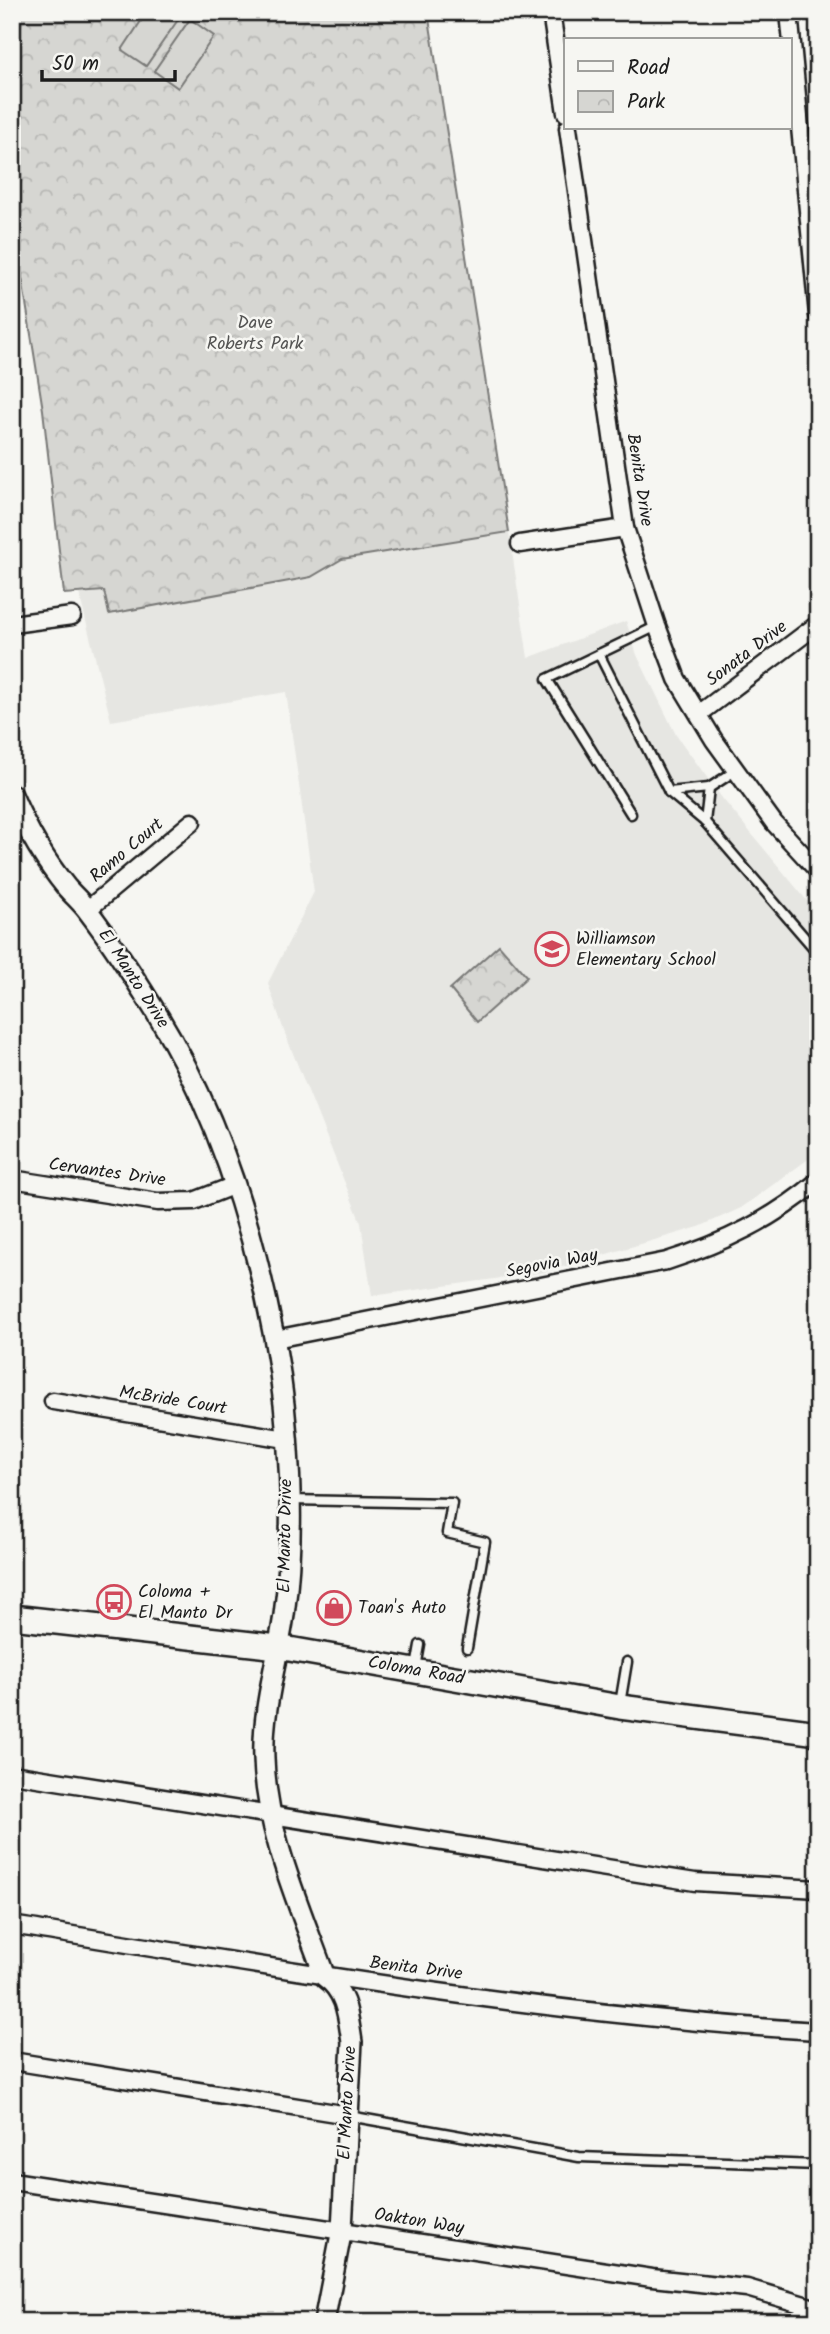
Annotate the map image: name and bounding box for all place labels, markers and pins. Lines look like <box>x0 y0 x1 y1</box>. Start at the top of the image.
place label: Williamson Elementary School <box>576 925 717 975</box>
school or university icon: Williamson Elementary School <box>533 930 571 968</box>
place label: Coloma + El Manto Dr <box>138 1578 233 1628</box>
bus stop icon: Coloma + El Manto Dr <box>95 1583 133 1621</box>
shop icon: Toan's Auto <box>315 1589 353 1627</box>
place label: Toan's Auto <box>358 1594 446 1623</box>

